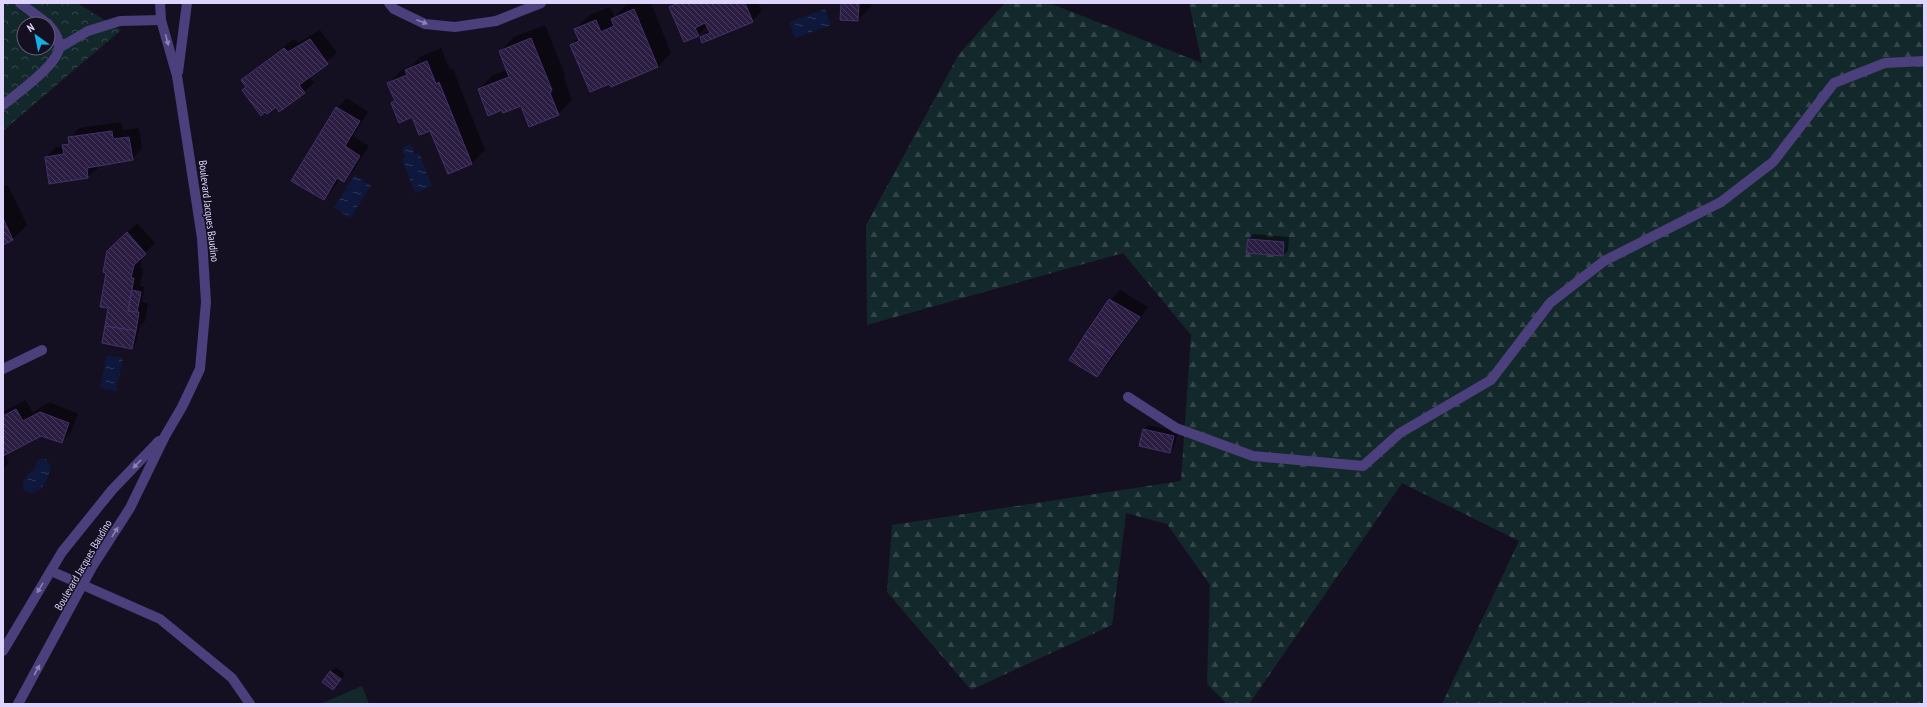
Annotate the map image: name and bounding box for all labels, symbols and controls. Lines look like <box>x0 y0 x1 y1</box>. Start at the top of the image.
north arrow <box>16 16 56 56</box>
text: N <box>24 20 37 35</box>
one-way arrow <box>416 20 428 26</box>
one-way arrow <box>164 34 170 46</box>
street label: Boulevard Jacques Baudino <box>196 159 222 263</box>
one-way arrow <box>133 459 142 469</box>
street label: Boulevard Jacques Baudino <box>51 517 115 613</box>
one-way arrow <box>111 527 118 538</box>
one-way arrow <box>37 582 44 594</box>
one-way arrow <box>33 664 40 676</box>

